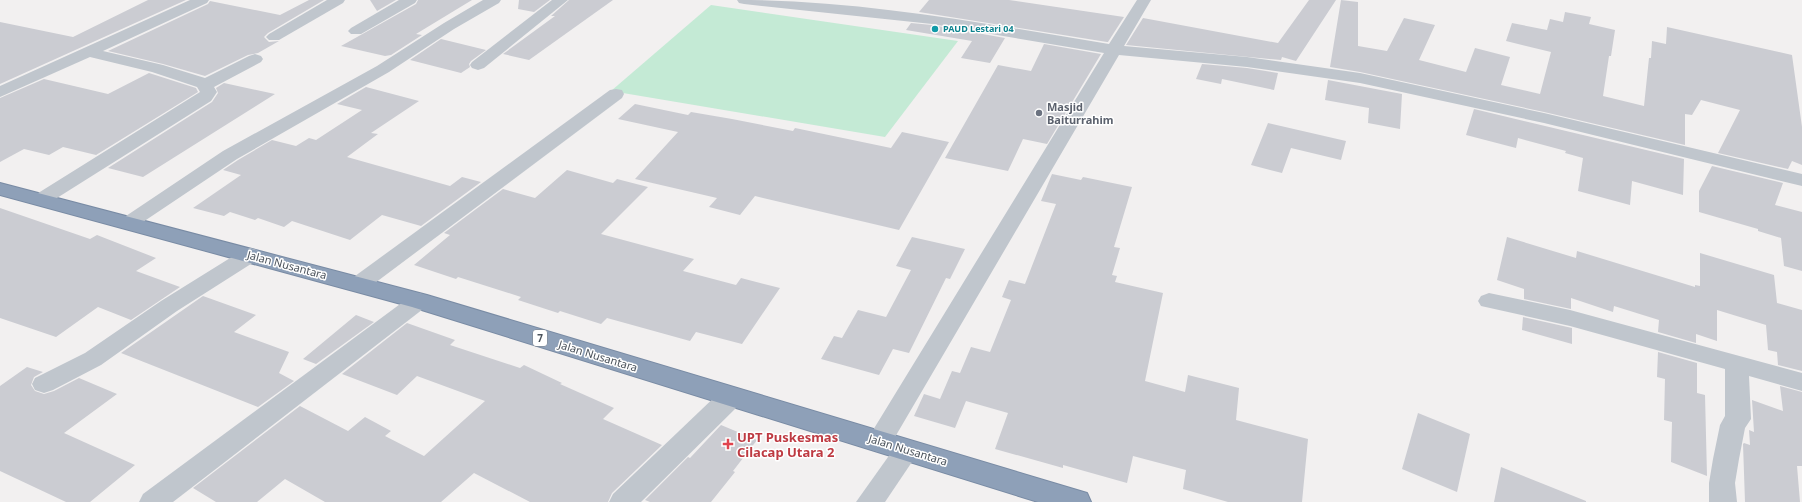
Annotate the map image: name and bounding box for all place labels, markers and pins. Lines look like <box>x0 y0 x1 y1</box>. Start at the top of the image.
place label: PAUD Lestari 04 <box>943 22 1014 35</box>
marker: PAUD Lestari 04 <box>930 24 940 34</box>
place label: Masjid Baiturrahim <box>1047 99 1113 127</box>
marker: Masjid Baiturrahim <box>1034 108 1044 118</box>
place label: UPT Puskesmas Cilacap Utara 2 <box>737 428 838 461</box>
marker: UPT Puskesmas Cilacap Utara 2 <box>722 438 734 450</box>

